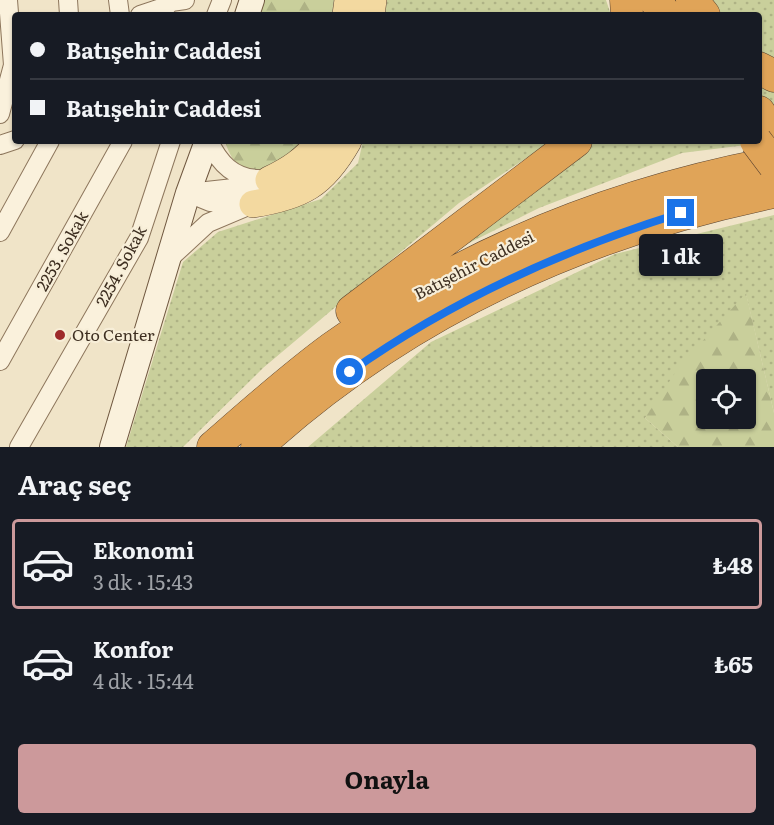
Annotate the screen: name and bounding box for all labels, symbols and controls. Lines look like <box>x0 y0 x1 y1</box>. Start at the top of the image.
text: Batışehir Caddesi <box>66 33 262 66</box>
text: Batışehir Caddesi <box>66 91 262 124</box>
route end <box>667 199 694 226</box>
street label: 2253. Sokak <box>29 206 93 295</box>
street label: 2254. Sokak <box>89 221 152 310</box>
street label: Batışehir Caddesi <box>409 224 538 305</box>
callout: 1 dk <box>639 234 723 276</box>
text: 1 dk <box>662 240 700 270</box>
place label: Oto Center <box>72 322 155 346</box>
marker: Oto Center <box>53 328 67 342</box>
route start <box>336 358 363 385</box>
map controls <box>696 369 756 429</box>
button: locate <box>696 369 756 429</box>
text: Araç seç <box>18 463 132 503</box>
text: Ekonomi <box>93 533 194 566</box>
icon: car <box>21 537 75 591</box>
text: ₺48 <box>713 548 753 581</box>
text: 3 dk · 15:43 <box>93 566 193 596</box>
text: Konfor <box>93 632 173 665</box>
icon: car <box>21 636 75 690</box>
text: ₺65 <box>714 647 753 680</box>
text: 4 dk · 15:44 <box>93 665 194 695</box>
button: Onayla <box>18 744 756 813</box>

